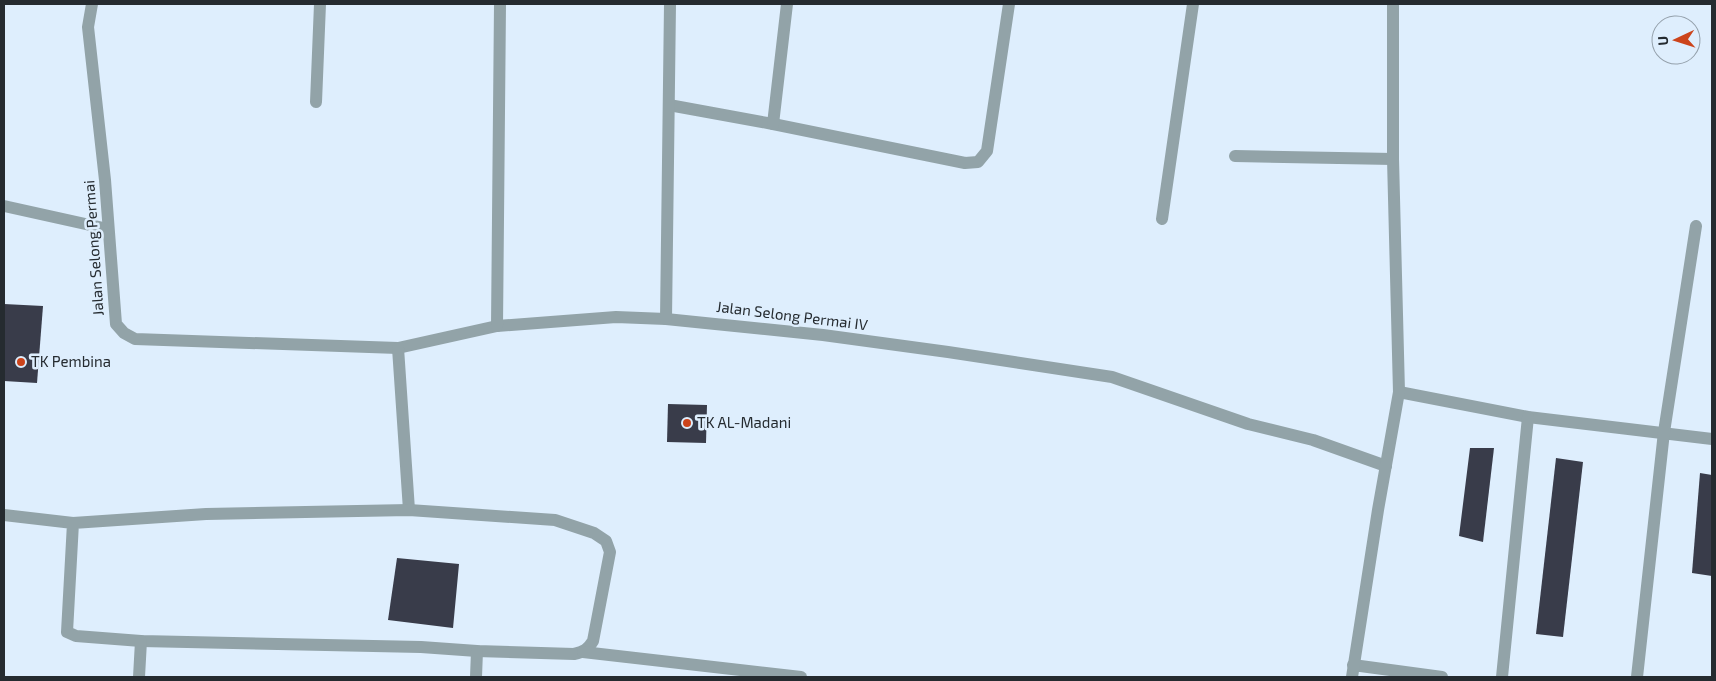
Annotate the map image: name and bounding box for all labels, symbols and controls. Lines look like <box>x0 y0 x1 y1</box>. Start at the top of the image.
north arrow <box>1651 15 1701 65</box>
text: U <box>1654 36 1671 46</box>
street label: Jalan Selong Permai <box>79 180 107 316</box>
street label: Jalan Selong Permai IV <box>715 297 869 333</box>
place label: TK Pembina <box>31 352 111 370</box>
marker: TK Pembina <box>15 356 27 368</box>
place label: TK AL-Madani <box>697 413 791 431</box>
marker: TK AL-Madani <box>681 417 693 429</box>

